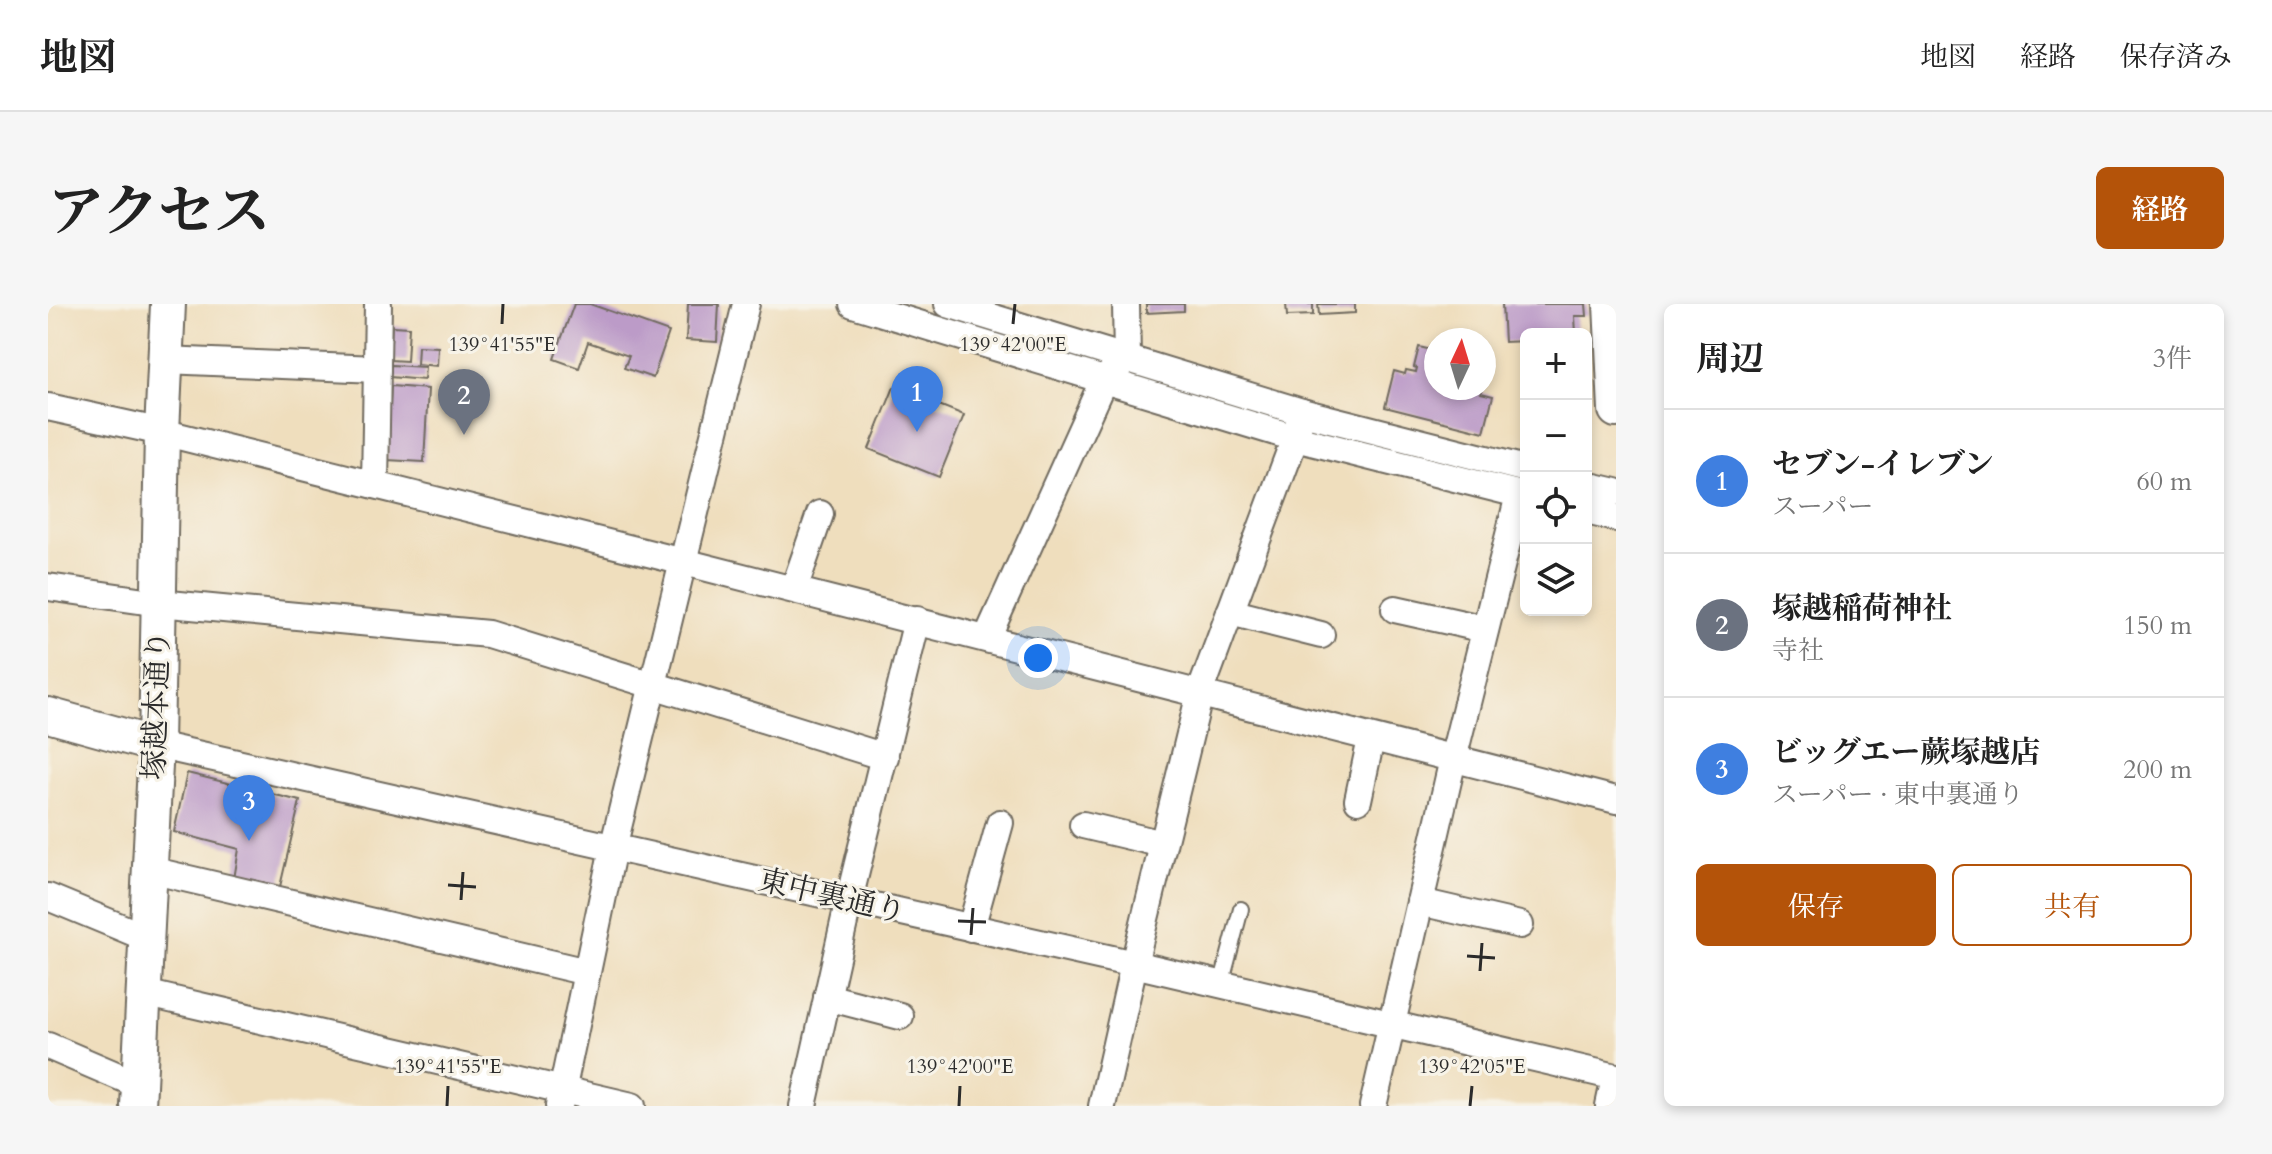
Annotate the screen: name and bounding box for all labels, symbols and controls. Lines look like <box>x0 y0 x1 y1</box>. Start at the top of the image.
text: 地図 <box>40 32 116 84</box>
text: 地図 <box>1920 38 1976 76</box>
text: 経路 <box>2020 38 2076 76</box>
text: 保存済み <box>2120 38 2232 76</box>
button: 経路 <box>2096 167 2224 249</box>
text: アクセス <box>48 175 270 250</box>
north arrow <box>1424 328 1496 400</box>
map controls <box>1520 328 1592 616</box>
button: + <box>1520 328 1592 400</box>
text: 139°41'55"E <box>449 331 555 358</box>
text: 139°42'00"E <box>960 331 1066 358</box>
text: 周辺 <box>1696 336 1764 382</box>
text: 3件 <box>2153 341 2192 376</box>
pin: 1 <box>891 366 943 432</box>
pin: 2 <box>438 369 490 435</box>
button: − <box>1520 400 1592 472</box>
text: セブン-イレブン <box>1772 444 1994 485</box>
text: 1 <box>1715 464 1729 499</box>
text: 60 m <box>2136 464 2192 499</box>
button: locate <box>1520 472 1592 544</box>
text: スーパー <box>1772 489 1873 524</box>
button: layers <box>1520 544 1592 616</box>
text: 塚越稲荷神社 <box>1772 588 1952 629</box>
text: 2 <box>1715 608 1729 643</box>
text: 150 m <box>2123 608 2192 643</box>
street label: 塚越本通り <box>133 629 180 781</box>
text: 寺社 <box>1772 633 1824 668</box>
your location <box>1018 638 1058 678</box>
text: ビッグエー蕨塚越店 <box>1772 732 2040 773</box>
text: 3 <box>1715 752 1729 787</box>
text: 200 m <box>2123 752 2192 787</box>
pin: 3 <box>223 775 275 841</box>
text: スーパー · 東中裏通り <box>1772 777 2024 812</box>
street label: 東中裏通り <box>754 860 910 933</box>
button: 保存 <box>1696 864 1936 946</box>
button: 共有 <box>1952 864 2192 946</box>
text: 139°41'55"E <box>395 1053 501 1080</box>
text: 139°42'00"E <box>907 1053 1013 1080</box>
text: 139°42'05"E <box>1419 1053 1525 1080</box>

